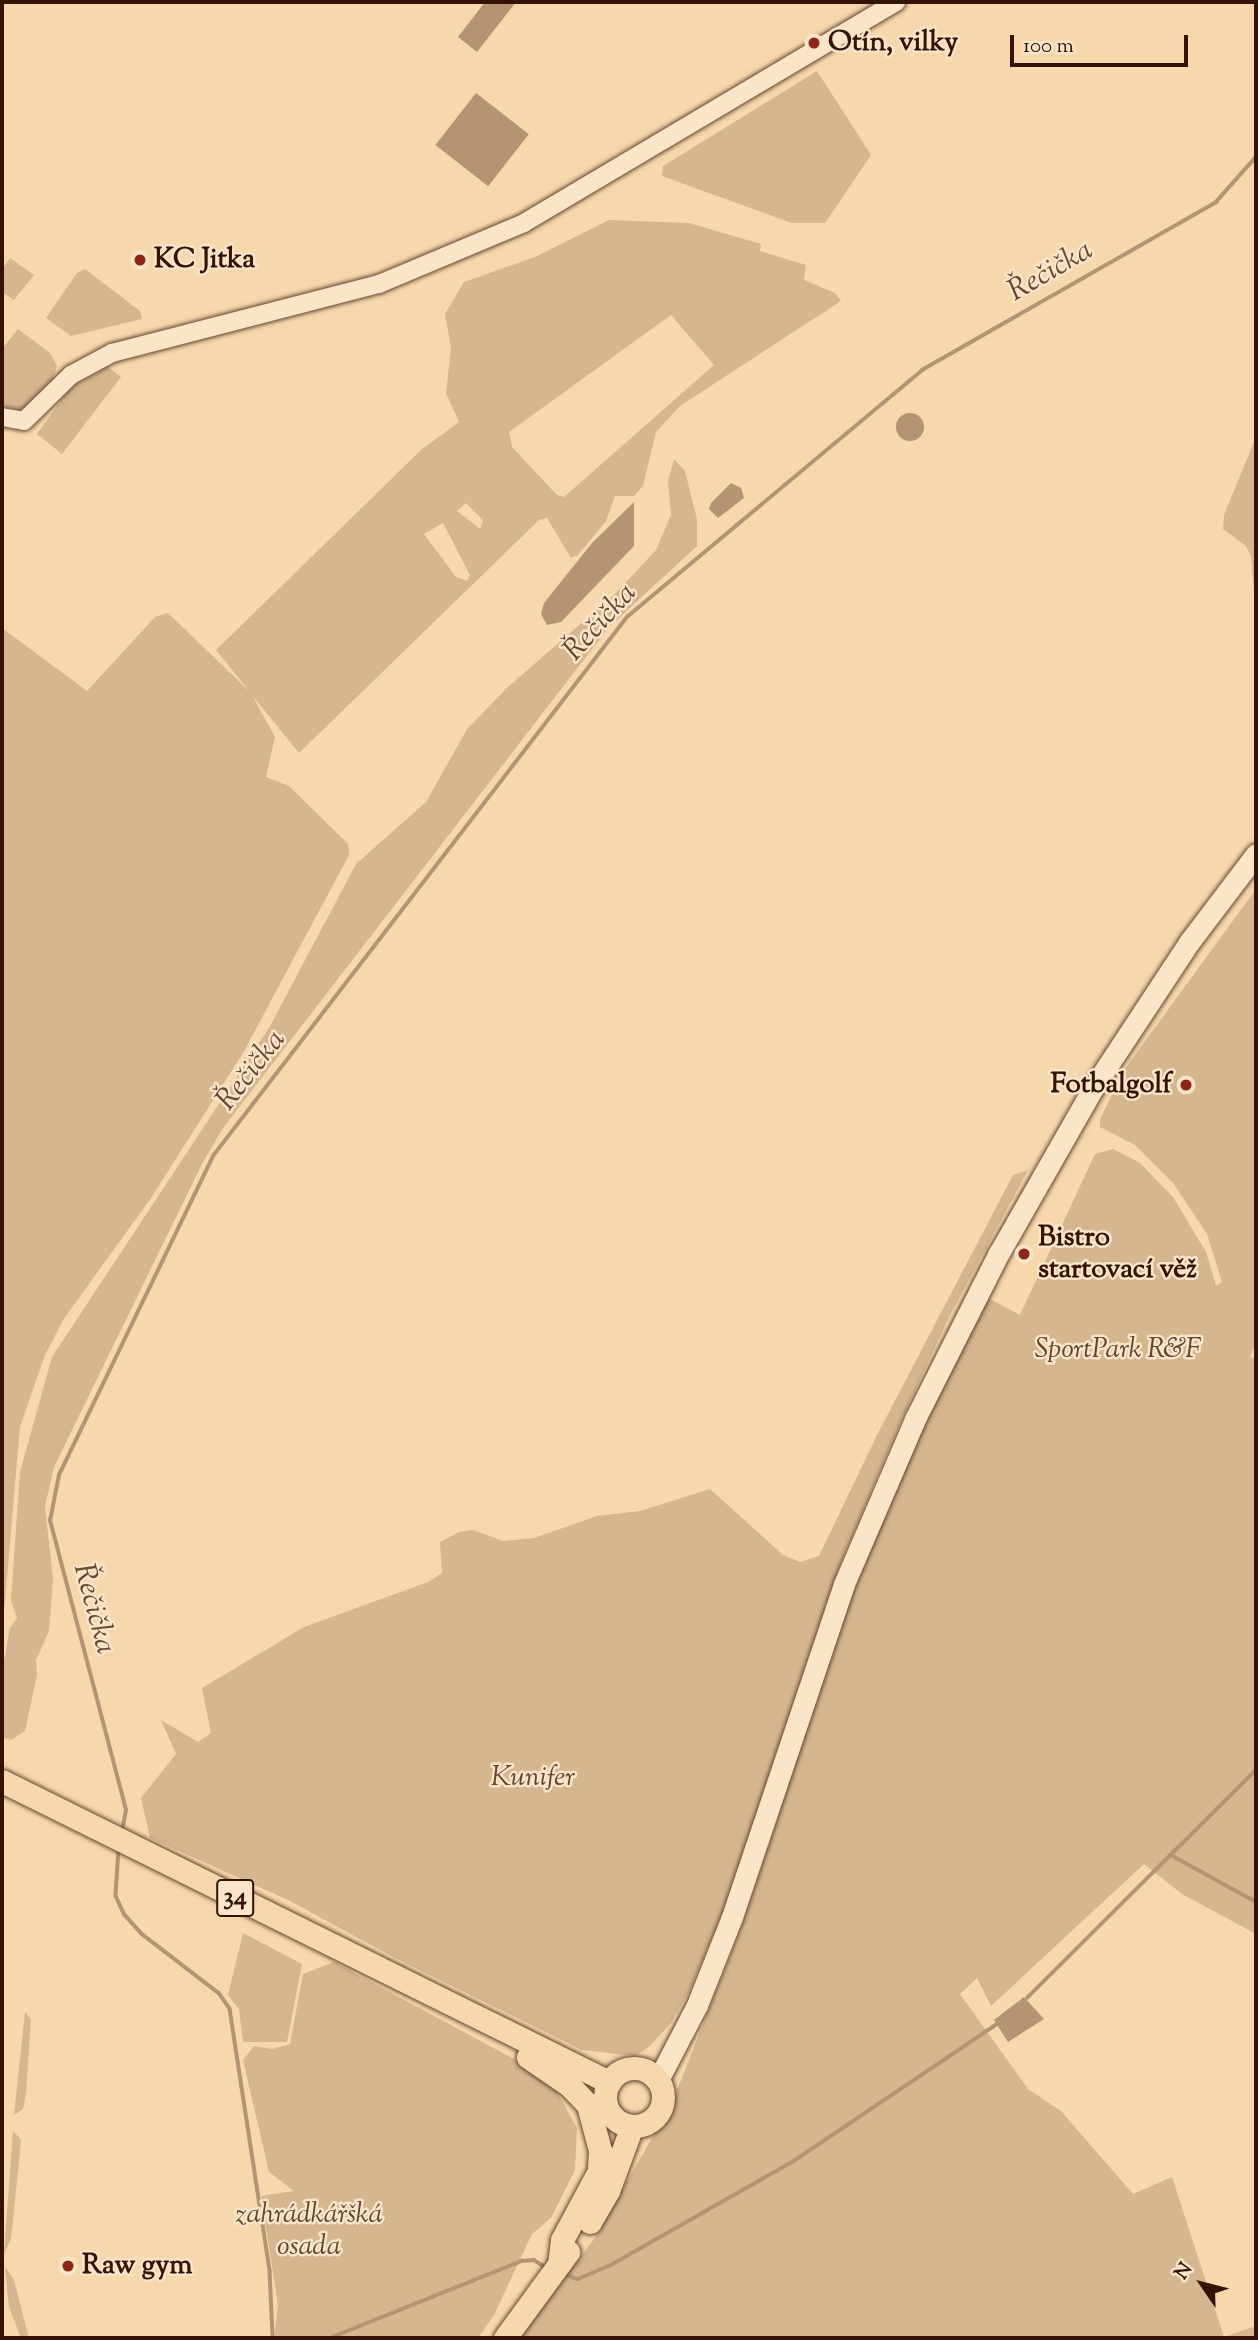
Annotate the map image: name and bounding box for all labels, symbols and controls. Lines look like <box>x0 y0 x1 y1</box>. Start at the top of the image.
scale bar <box>1013 21 1192 65</box>
place label: Otín, vilky <box>828 26 958 60</box>
text: 100 m <box>1023 32 1074 62</box>
marker: Otín, vilky <box>806 35 822 51</box>
water label: Řečička <box>1002 233 1100 311</box>
place label: KC Jitka <box>154 243 255 277</box>
marker: KC Jitka <box>132 252 148 268</box>
water label: Řečička <box>557 577 645 669</box>
water label: Řečička <box>209 1024 295 1118</box>
place label: Fotbalgolf <box>1051 1068 1172 1102</box>
marker: Fotbalgolf <box>1178 1077 1194 1093</box>
place label: Bistro startovací věž <box>1038 1221 1197 1287</box>
marker: Bistro startovací věž <box>1016 1246 1032 1262</box>
park label: SportPark R&F <box>1035 1333 1201 1367</box>
water label: Řečička <box>64 1560 122 1658</box>
park label: Kunifer <box>491 1761 575 1795</box>
road number: 34 <box>216 1876 254 1921</box>
park label: zahrádkářšká osada <box>235 2198 383 2264</box>
place label: Raw gym <box>82 2249 192 2283</box>
north arrow <box>1167 2249 1237 2319</box>
marker: Raw gym <box>60 2258 76 2274</box>
text: N <box>1169 2258 1200 2286</box>

